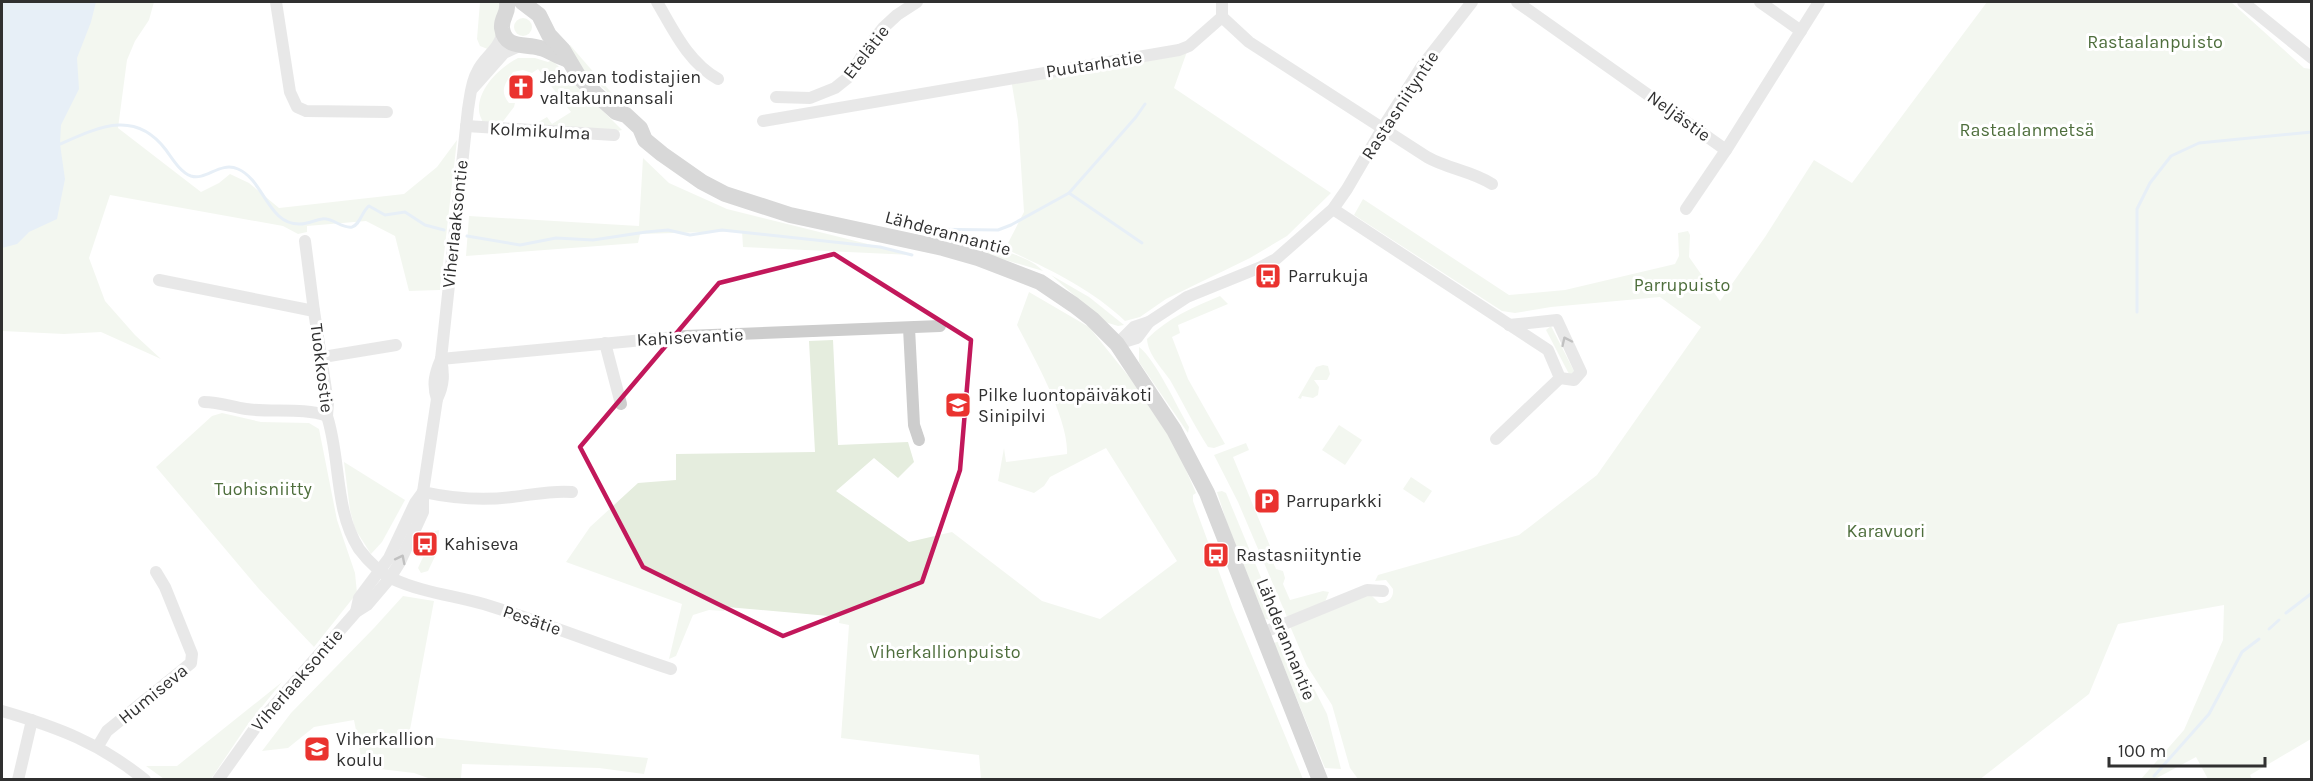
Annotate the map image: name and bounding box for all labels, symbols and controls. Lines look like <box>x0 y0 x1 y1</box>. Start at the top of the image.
street label: Etelätie <box>838 21 894 83</box>
park label: Rastaalanpuisto <box>2087 31 2223 53</box>
street label: Puutarhatie <box>1044 46 1144 82</box>
street label: Rastasniityntie <box>1357 46 1443 164</box>
place label: Jehovan todistajien valtakunnansali <box>540 66 701 109</box>
church icon: Jehovan todistajien valtakunnansali <box>506 72 536 102</box>
street label: Neljästie <box>1643 86 1715 146</box>
street label: Kolmikulma <box>489 117 591 145</box>
park label: Rastaalanmetsä <box>1959 119 2095 141</box>
street label: Viherlaaksontie <box>437 159 473 289</box>
street label: Lähderannantie <box>883 206 1013 260</box>
bus stop icon: Parrukuja <box>1253 261 1283 291</box>
place label: Parrukuja <box>1288 265 1368 287</box>
park label: Parrupuisto <box>1634 274 1730 296</box>
street label: Tuokkostie <box>306 322 338 414</box>
street label: Kahisevantie <box>636 323 744 351</box>
one-way arrow <box>1562 337 1574 348</box>
place label: Pilke luontopäiväkoti Sinipilvi <box>978 384 1152 427</box>
school or university icon: Pilke luontopäiväkoti Sinipilvi <box>943 390 973 420</box>
park label: Tuohisniitty <box>214 478 312 500</box>
parking icon: Parruparkki <box>1252 486 1282 516</box>
place label: Parruparkki <box>1286 490 1382 512</box>
park label: Karavuori <box>1847 520 1925 542</box>
bus stop icon: Kahiseva <box>410 529 440 559</box>
place label: Kahiseva <box>444 533 519 555</box>
bus stop icon: Rastasniityntie <box>1201 540 1231 570</box>
place label: Rastasniityntie <box>1236 544 1362 566</box>
one-way arrow <box>394 555 405 566</box>
street label: Lähderannantie <box>1252 575 1320 703</box>
street label: Pesätie <box>500 600 564 640</box>
street label: Viherlaaksontie <box>247 624 347 736</box>
park label: Viherkallionpuisto <box>869 641 1021 663</box>
street label: Humiseva <box>114 659 192 729</box>
place label: Viherkallion koulu <box>336 728 434 771</box>
scale bar <box>2109 730 2265 768</box>
school or university icon: Viherkallion koulu <box>302 734 332 764</box>
text: 100 m <box>2118 740 2166 762</box>

